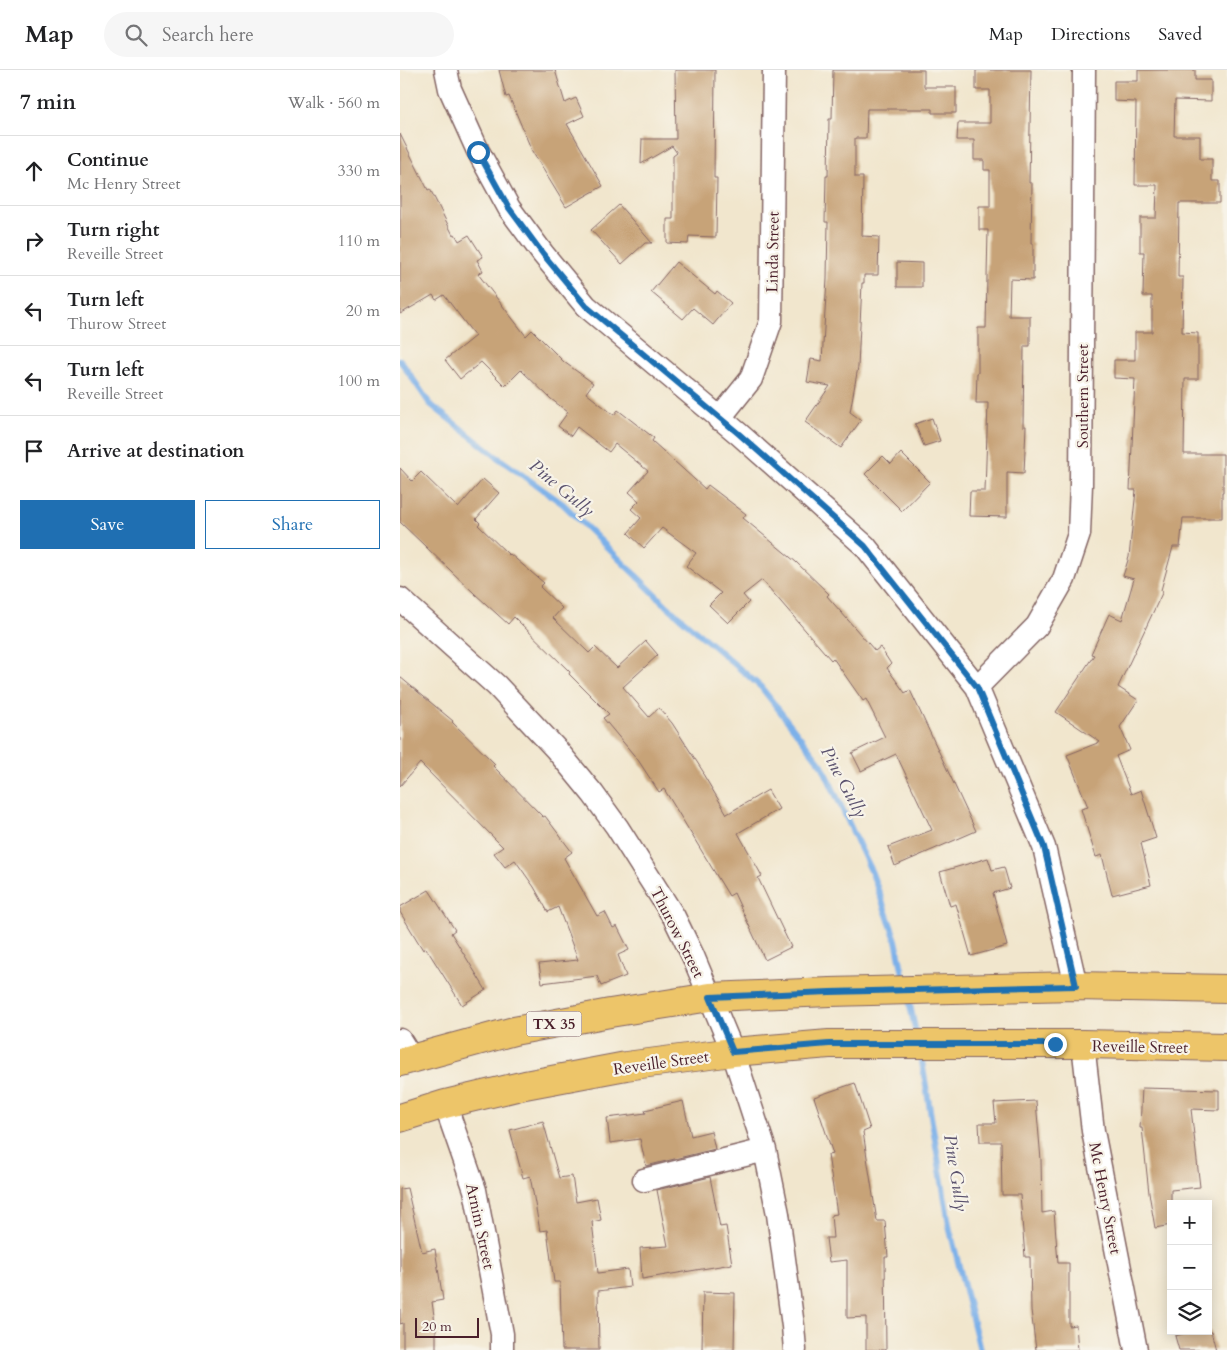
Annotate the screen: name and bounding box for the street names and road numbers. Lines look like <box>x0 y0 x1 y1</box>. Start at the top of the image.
street label: Linda Street <box>761 211 785 293</box>
street label: Southern Street <box>1072 344 1094 448</box>
street label: Thurow Street <box>645 883 709 982</box>
road number: TX 35 <box>526 1012 582 1036</box>
street label: Reveille Street <box>1092 1035 1188 1059</box>
street label: Reveille Street <box>612 1045 710 1081</box>
street label: Mc Henry Street <box>1083 1140 1127 1256</box>
street label: Arnim Street <box>460 1181 500 1271</box>

